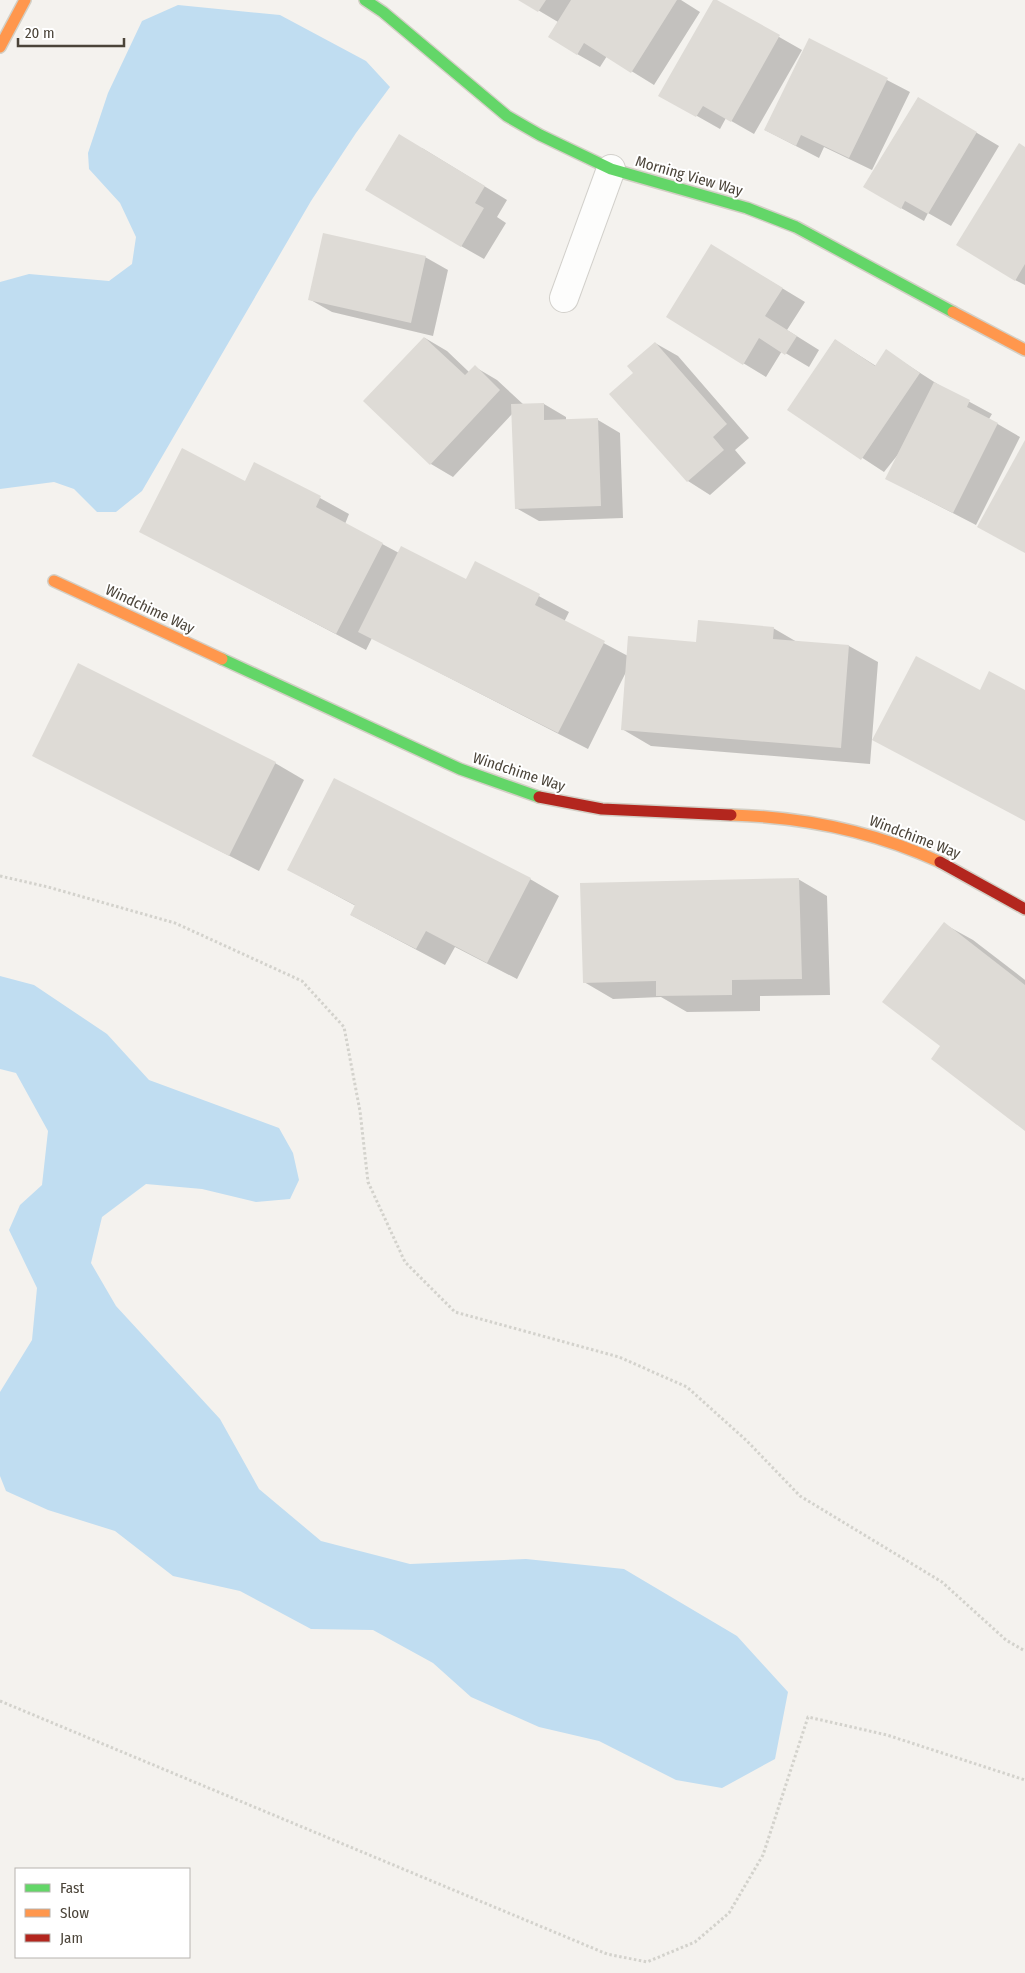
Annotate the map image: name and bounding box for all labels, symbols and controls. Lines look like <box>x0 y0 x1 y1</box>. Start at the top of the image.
scale bar <box>18 15 124 47</box>
text: 20 m <box>25 24 55 42</box>
street label: Morning View Way <box>633 152 745 200</box>
street label: Windchime Way <box>103 581 198 638</box>
street label: Windchime Way <box>471 749 568 796</box>
street label: Windchime Way <box>867 811 963 863</box>
legend <box>15 1868 190 1958</box>
text: Fast <box>60 1879 84 1897</box>
text: Slow <box>60 1904 89 1922</box>
text: Jam <box>60 1929 83 1947</box>

